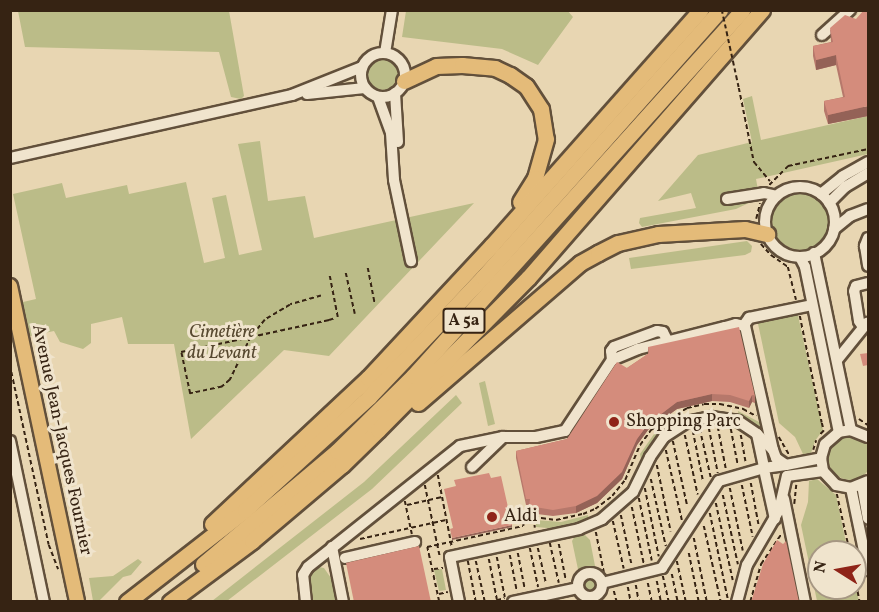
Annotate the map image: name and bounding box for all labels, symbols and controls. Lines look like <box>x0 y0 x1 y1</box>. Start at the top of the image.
road number: A 5a <box>442 308 486 334</box>
street label: Avenue Jean-Jacques Fournier <box>26 323 96 557</box>
park label: Cimetière du Levant <box>187 323 257 366</box>
place label: Shopping Parc <box>626 411 741 433</box>
marker: Shopping Parc <box>607 415 621 429</box>
place label: Aldi <box>504 506 538 528</box>
marker: Aldi <box>485 510 499 524</box>
north arrow <box>807 540 867 600</box>
text: N <box>809 559 833 575</box>

